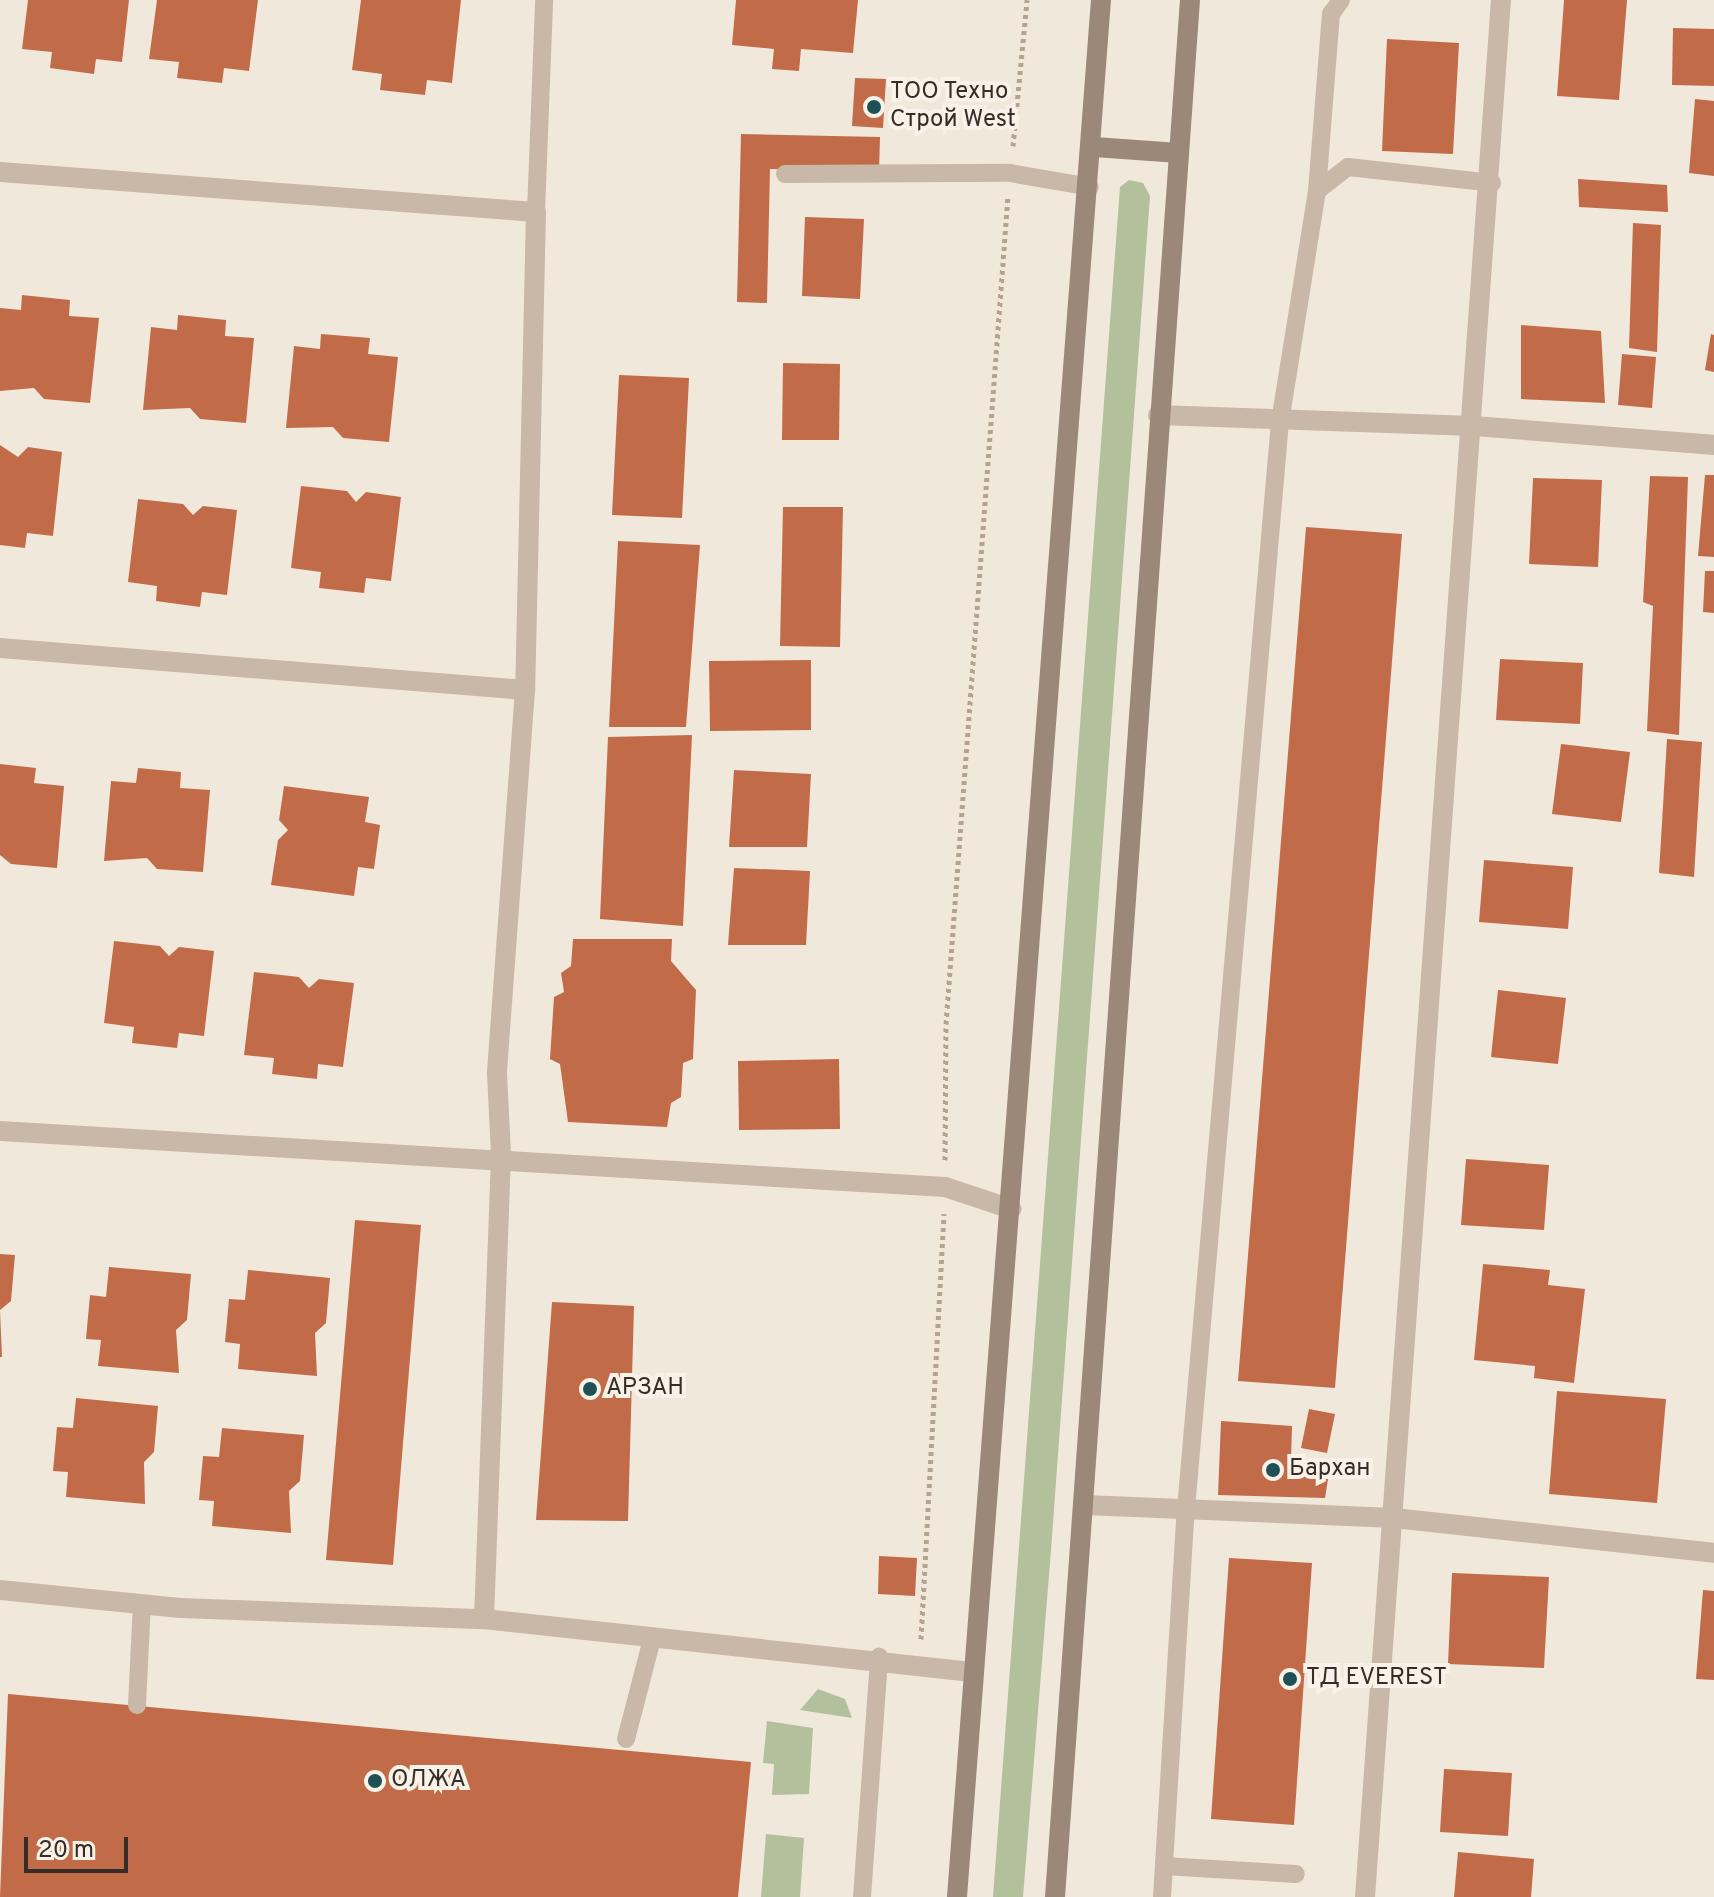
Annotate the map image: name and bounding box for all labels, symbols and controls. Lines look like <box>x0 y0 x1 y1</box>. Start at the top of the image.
place label: ТОО Техно Строй West <box>890 79 1016 135</box>
marker: ТОО Техно Строй West <box>865 98 883 116</box>
place label: АРЗАН <box>606 1375 684 1403</box>
marker: АРЗАН <box>581 1380 599 1398</box>
place label: Бархан <box>1289 1456 1371 1484</box>
marker: Бархан <box>1264 1461 1282 1479</box>
place label: ТД EVEREST <box>1306 1665 1447 1693</box>
marker: ТД EVEREST <box>1281 1670 1299 1688</box>
place label: ОЛЖА <box>391 1767 466 1795</box>
marker: ОЛЖА <box>366 1772 384 1790</box>
scale bar <box>28 1821 132 1871</box>
text: 20 m <box>38 1836 94 1866</box>

